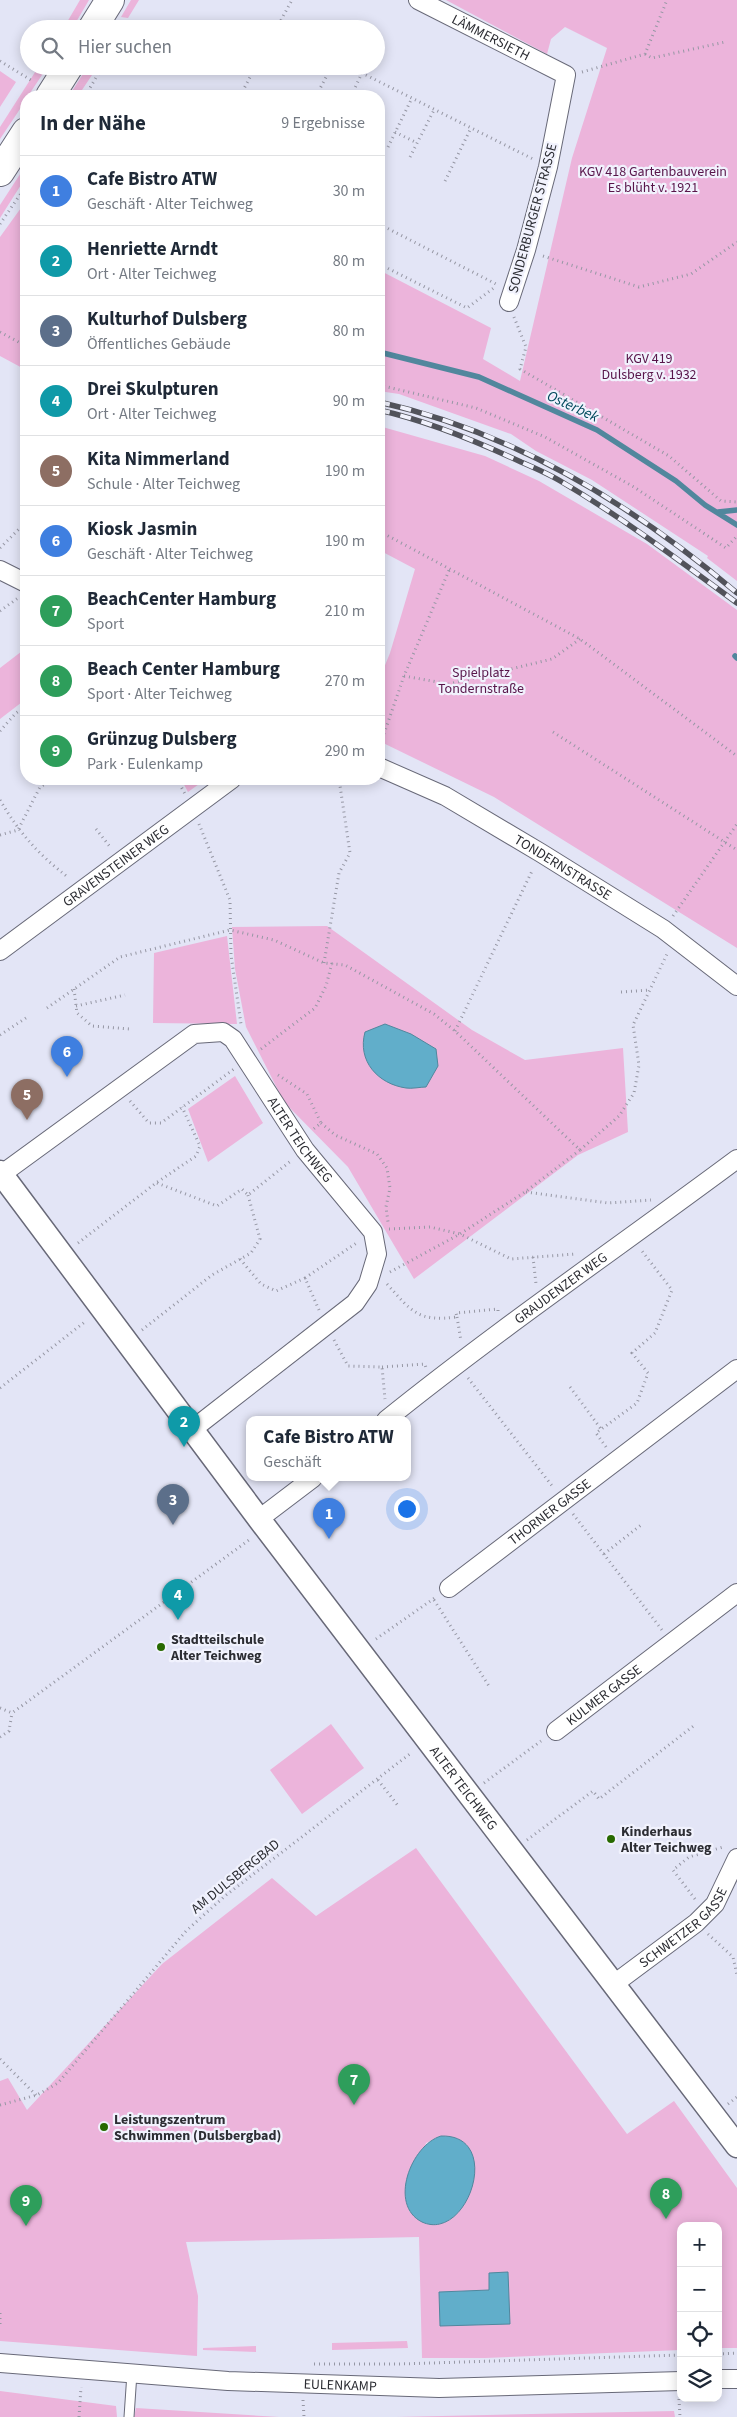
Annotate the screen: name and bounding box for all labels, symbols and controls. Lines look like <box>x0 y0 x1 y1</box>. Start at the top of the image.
street label: LÄMMERSIETH <box>448 10 533 66</box>
search box <box>20 20 385 75</box>
icon: search <box>38 34 66 62</box>
text: Hier suchen <box>78 34 172 61</box>
text: In der Nähe <box>40 108 146 138</box>
text: 9 Ergebnisse <box>281 112 365 134</box>
street label: SONDERBURGER STRASSE <box>503 141 563 295</box>
park label: KGV 418 Gartenbauverein Es blüht v. 1921 <box>579 162 727 198</box>
text: Cafe Bistro ATW <box>87 166 217 193</box>
text: 1 <box>52 180 60 202</box>
text: 30 m <box>333 180 365 202</box>
text: Geschäft · Alter Teichweg <box>87 193 253 215</box>
text: Henriette Arndt <box>87 236 218 263</box>
text: 2 <box>52 250 60 272</box>
text: 80 m <box>333 250 365 272</box>
text: Ort · Alter Teichweg <box>87 263 216 285</box>
text: Kulturhof Dulsberg <box>87 306 247 333</box>
text: 3 <box>52 320 60 342</box>
text: 80 m <box>333 320 365 342</box>
text: Öffentliches Gebäude <box>87 333 231 355</box>
park label: KGV 419 Dulsberg v. 1932 <box>601 349 697 385</box>
text: Drei Skulpturen <box>87 376 219 403</box>
water label: Osterbek <box>543 385 603 428</box>
text: 4 <box>52 390 60 412</box>
text: 90 m <box>333 390 365 412</box>
text: Ort · Alter Teichweg <box>87 403 216 425</box>
text: Kita Nimmerland <box>87 446 230 473</box>
text: 5 <box>52 460 60 482</box>
text: 190 m <box>325 460 365 482</box>
text: Schule · Alter Teichweg <box>87 473 240 495</box>
text: Kiosk Jasmin <box>87 516 198 543</box>
text: 6 <box>52 530 60 552</box>
text: 190 m <box>325 530 365 552</box>
text: Geschäft · Alter Teichweg <box>87 543 253 565</box>
text: BeachCenter Hamburg <box>87 586 276 613</box>
text: 7 <box>52 600 60 622</box>
text: 210 m <box>325 600 365 622</box>
text: Sport <box>87 613 124 635</box>
text: Beach Center Hamburg <box>87 656 280 683</box>
park label: Spielplatz Tondernstraße <box>438 663 524 699</box>
text: 8 <box>52 670 60 692</box>
text: 270 m <box>325 670 365 692</box>
text: Sport · Alter Teichweg <box>87 683 232 705</box>
text: Grünzug Dulsberg <box>87 726 237 753</box>
text: 9 <box>52 740 60 762</box>
text: 290 m <box>325 740 365 762</box>
text: Park · Eulenkamp <box>87 753 203 775</box>
street label: GRAVENSTEINER WEG <box>59 820 174 912</box>
street label: TONDERNSTRASSE <box>510 830 615 906</box>
pin: 6 <box>51 1036 83 1077</box>
pin: 5 <box>11 1079 43 1120</box>
street label: ALTER TEICHWEG <box>262 1093 337 1187</box>
street label: GRAUDENZER WEG <box>510 1248 612 1329</box>
pin: 2 <box>168 1406 200 1447</box>
popup <box>246 1416 411 1481</box>
text: Cafe Bistro ATW <box>263 1424 394 1451</box>
text: Geschäft <box>263 1451 321 1473</box>
street label: THORNER GASSE <box>504 1474 596 1551</box>
pin: 3 <box>157 1484 189 1525</box>
your location <box>394 1496 420 1522</box>
pin: 1 <box>313 1498 345 1539</box>
pin: 4 <box>162 1579 194 1620</box>
place label: Stadtteilschule Alter Teichweg <box>170 1630 264 1666</box>
marker: Stadtteilschule Alter Teichweg <box>155 1641 167 1653</box>
street label: KULMER GASSE <box>562 1660 646 1731</box>
street label: ALTER TEICHWEG <box>424 1742 502 1835</box>
place label: Kinderhaus Alter Teichweg <box>620 1822 712 1858</box>
marker: Kinderhaus Alter Teichweg <box>605 1833 617 1845</box>
street label: AM DULSBERGBAD <box>187 1835 284 1919</box>
street label: SCHWETZER GASSE <box>635 1884 733 1973</box>
pin: 7 <box>338 2064 370 2105</box>
place label: Leistungszentrum Schwimmen (Dulsbergbad) <box>114 2110 281 2146</box>
marker: Leistungszentrum Schwimmen (Dulsbergbad) <box>98 2121 110 2133</box>
pin: 8 <box>650 2178 682 2219</box>
pin: 9 <box>10 2185 42 2226</box>
map controls <box>677 2222 722 2402</box>
button: + <box>677 2222 722 2267</box>
button: − <box>677 2267 722 2312</box>
button: locate <box>677 2312 722 2357</box>
button: layers <box>677 2357 722 2402</box>
street label: EULENKAMP <box>303 2375 377 2397</box>

